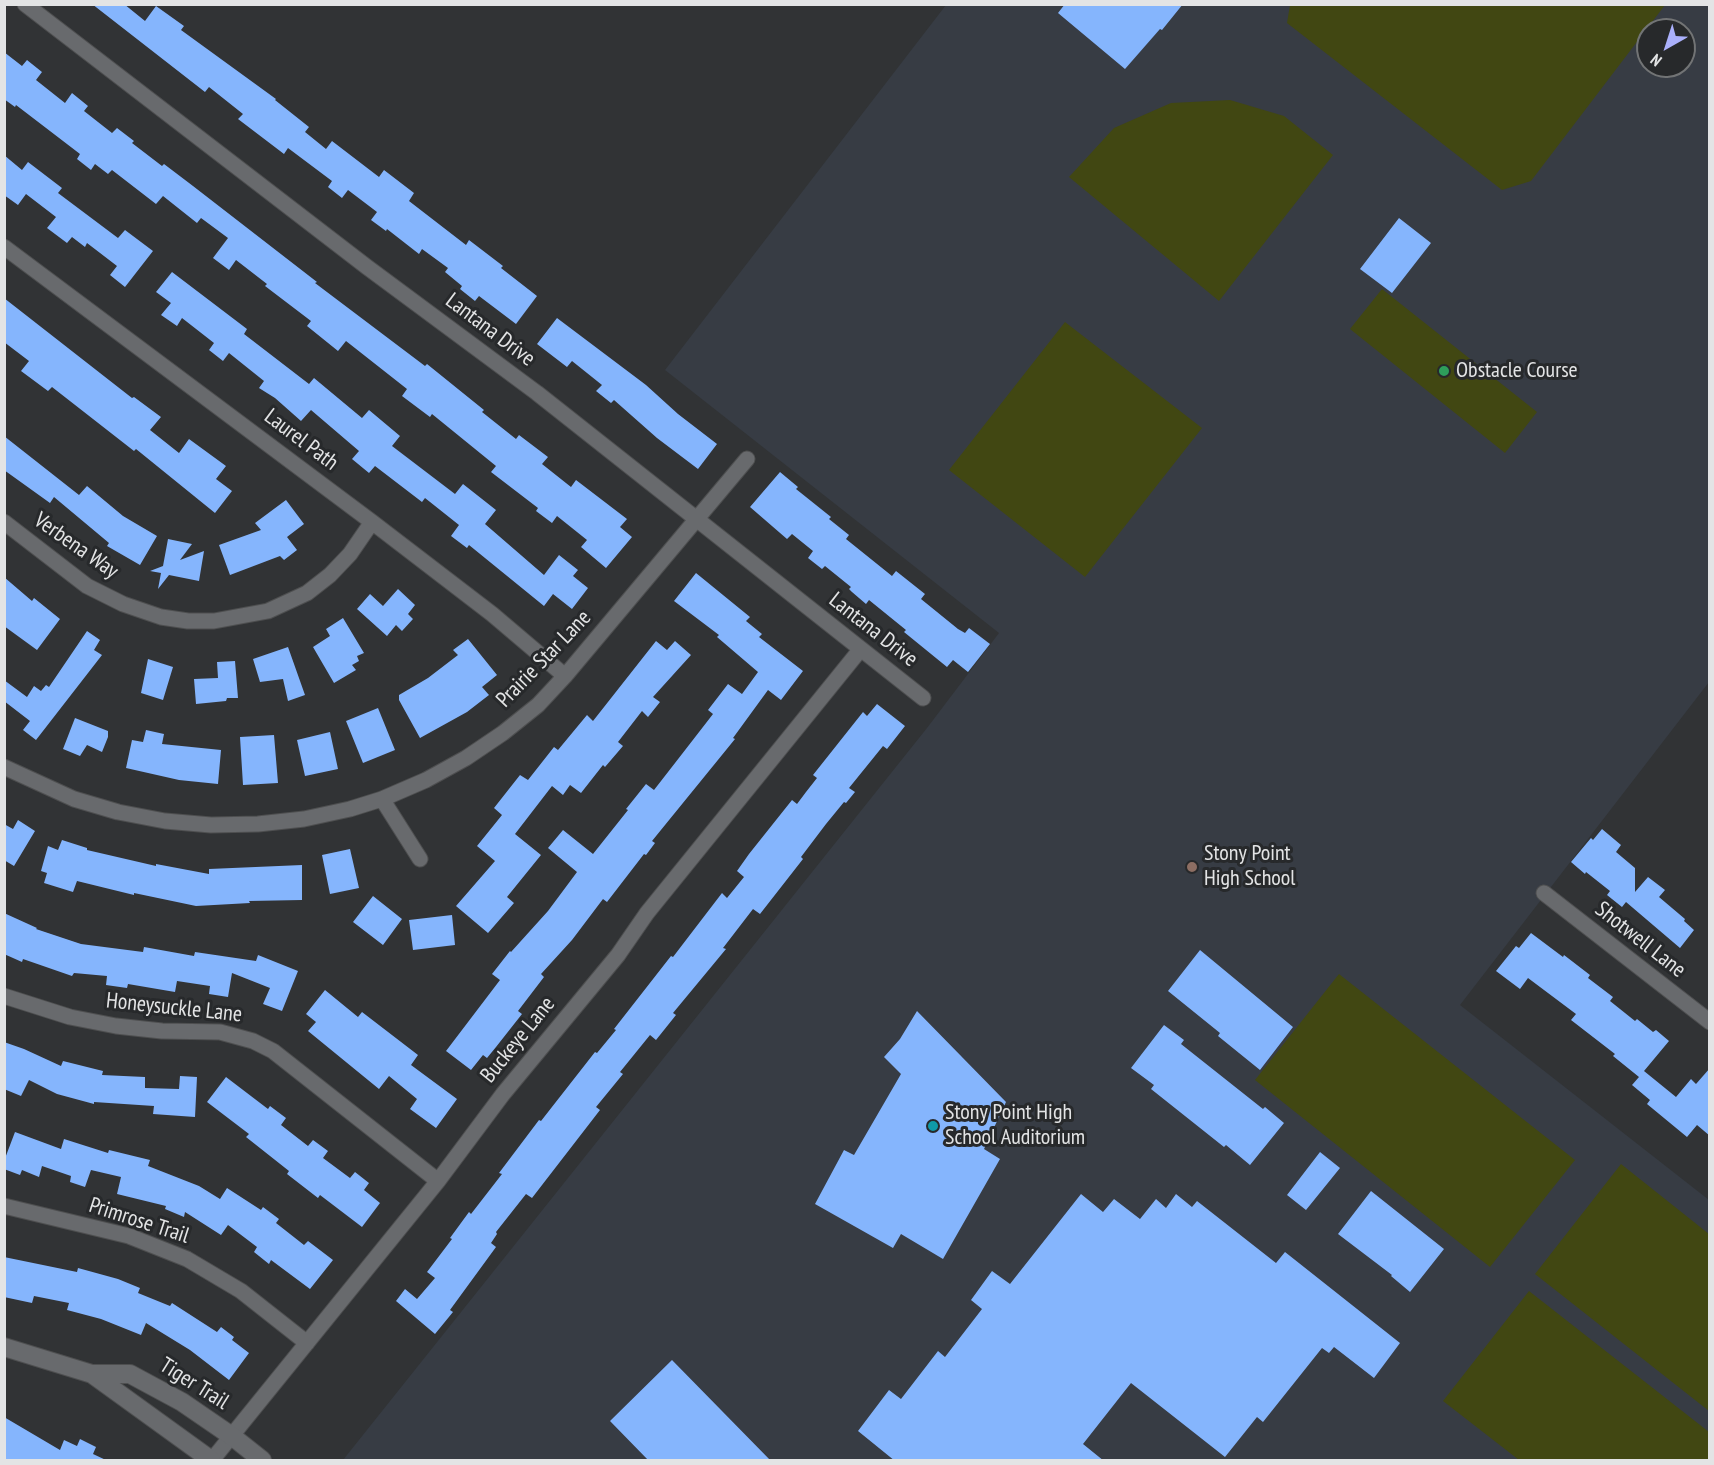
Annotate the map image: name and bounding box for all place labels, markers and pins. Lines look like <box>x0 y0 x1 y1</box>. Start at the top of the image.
place label: Obstacle Course <box>1456 358 1578 384</box>
marker: Obstacle Course <box>1437 364 1451 378</box>
place label: Stony Point High School <box>1204 841 1295 892</box>
marker: Stony Point High School <box>1185 860 1199 874</box>
place label: Stony Point High School Auditorium <box>945 1100 1085 1152</box>
marker: Stony Point High School Auditorium <box>926 1119 940 1133</box>

